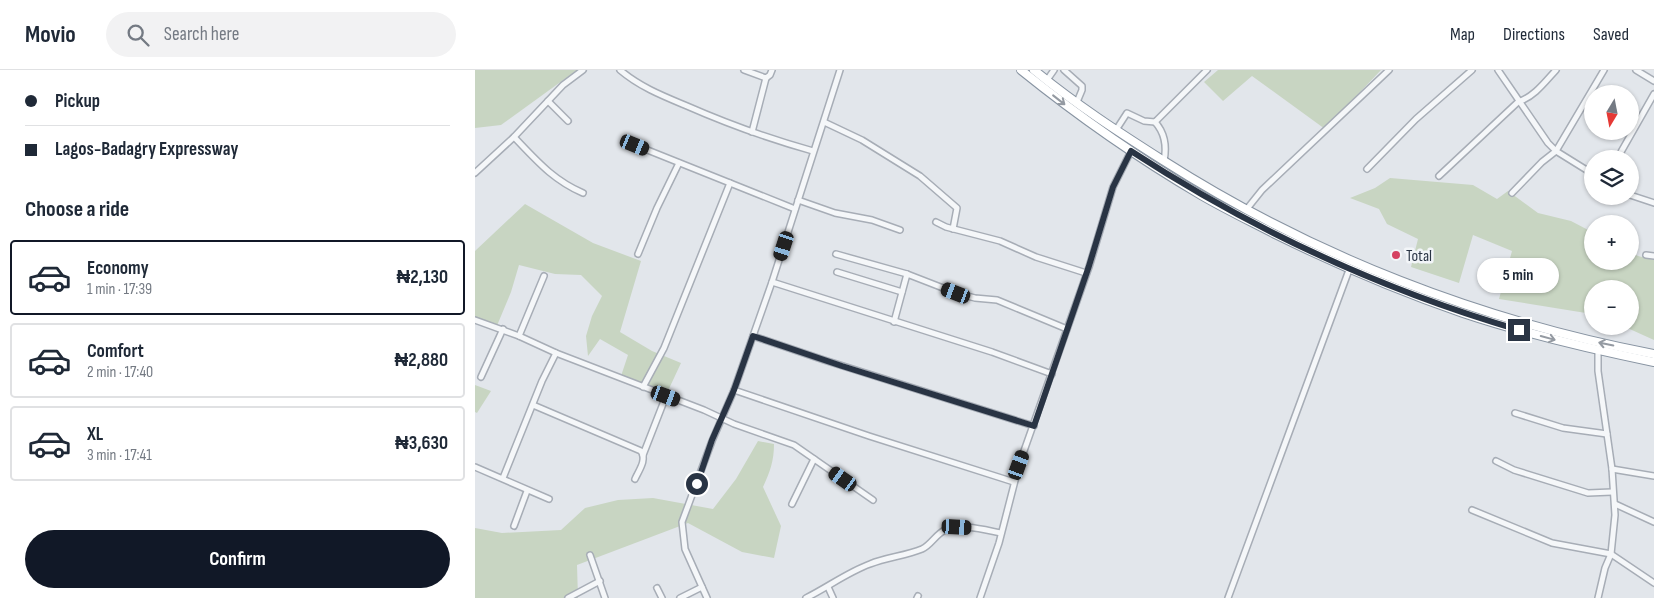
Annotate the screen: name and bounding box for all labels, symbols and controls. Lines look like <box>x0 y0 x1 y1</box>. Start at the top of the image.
search box <box>106 12 456 57</box>
text: Movio <box>25 20 76 49</box>
icon: search <box>124 21 152 49</box>
text: Search here <box>164 23 239 46</box>
text: Map <box>1450 24 1475 45</box>
text: Directions <box>1503 24 1565 45</box>
text: Saved <box>1593 24 1629 45</box>
north arrow <box>1584 85 1639 140</box>
map controls <box>1584 85 1639 335</box>
text: Pickup <box>55 90 100 113</box>
one-way arrow <box>1053 94 1066 105</box>
car <box>618 132 651 158</box>
text: Lagos-Badagry Expressway <box>55 138 238 161</box>
button: layers <box>1584 150 1639 205</box>
text: Choose a ride <box>25 196 129 223</box>
button: + <box>1584 215 1639 270</box>
car <box>772 229 795 263</box>
place label: Total <box>1406 247 1432 266</box>
marker: Total <box>1390 249 1402 261</box>
icon: car <box>27 255 72 300</box>
text: Economy <box>87 257 149 280</box>
callout: 5 min <box>1478 258 1560 292</box>
text: ₦2,130 <box>396 266 448 289</box>
text: 5 min <box>1503 266 1533 285</box>
text: 1 min · 17:39 <box>87 280 152 299</box>
button: − <box>1584 280 1639 335</box>
car <box>939 281 972 305</box>
route end <box>1508 319 1530 341</box>
one-way arrow <box>1540 334 1556 344</box>
icon: car <box>27 338 72 383</box>
one-way arrow <box>1599 338 1615 348</box>
text: Comfort <box>87 340 144 363</box>
text: ₦2,880 <box>394 349 448 372</box>
text: 2 min · 17:40 <box>87 363 153 382</box>
car <box>649 384 682 408</box>
icon: car <box>27 421 72 466</box>
text: XL <box>87 423 103 446</box>
text: ₦3,630 <box>395 432 448 455</box>
text: 3 min · 17:41 <box>87 446 152 465</box>
car <box>1006 448 1031 482</box>
car <box>826 464 859 494</box>
route start <box>686 473 708 495</box>
car <box>941 519 972 535</box>
button: Confirm <box>25 530 450 588</box>

